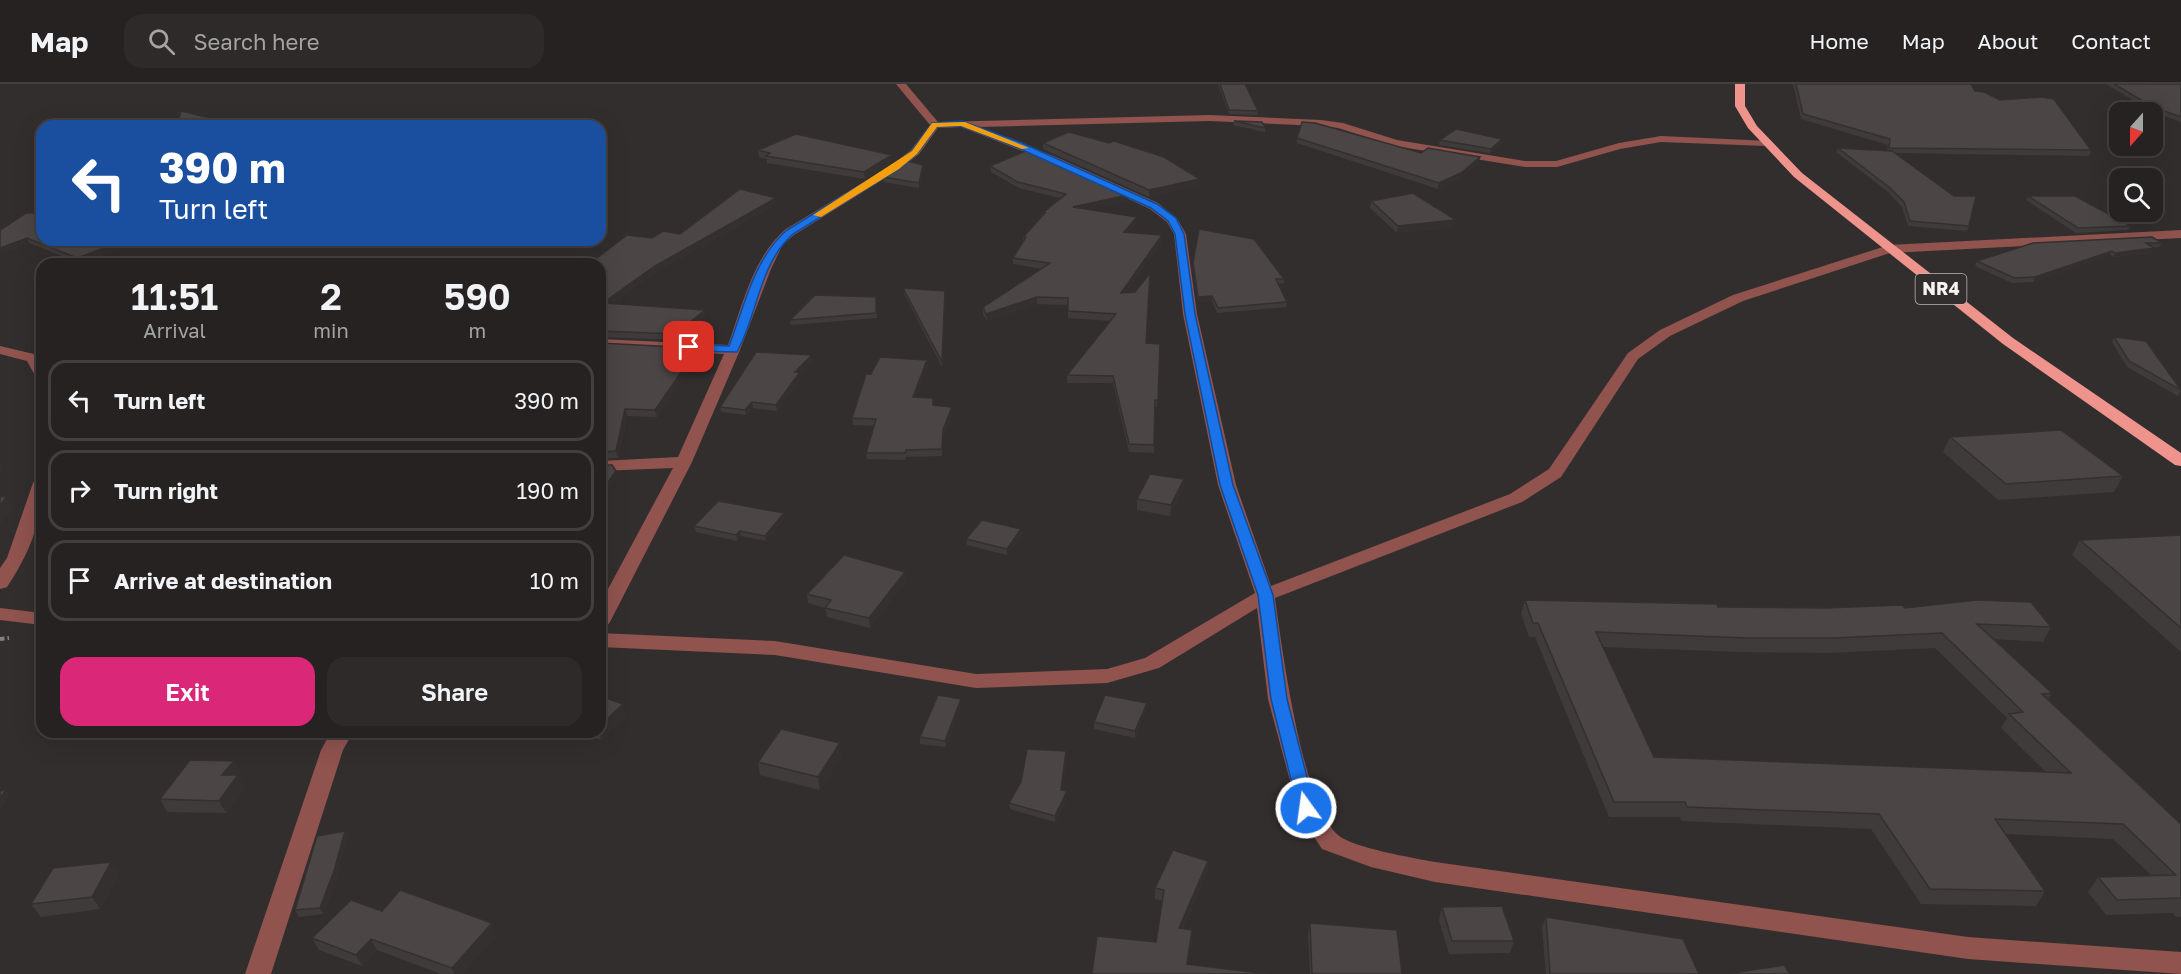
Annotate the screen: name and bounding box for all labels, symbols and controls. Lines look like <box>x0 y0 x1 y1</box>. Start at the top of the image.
search box <box>124 14 544 68</box>
text: Map <box>30 25 88 58</box>
icon: search <box>145 25 178 58</box>
text: Search here <box>193 28 319 55</box>
text: Home <box>1809 28 1869 54</box>
text: Map <box>1902 28 1945 54</box>
text: About <box>1978 28 2038 54</box>
text: Contact <box>2071 28 2151 54</box>
north arrow <box>2109 102 2163 156</box>
map controls <box>2109 102 2163 222</box>
text: 390 m <box>159 142 286 192</box>
icon: left <box>60 144 138 222</box>
button: search <box>2109 168 2163 222</box>
text: Turn left <box>159 193 268 225</box>
road number: NR4 <box>1916 274 1966 304</box>
text: 11:51 <box>131 275 218 318</box>
text: 2 <box>320 275 342 318</box>
text: 590 <box>444 275 511 318</box>
text: Arrival <box>143 318 206 342</box>
text: min <box>313 318 349 342</box>
text: m <box>468 318 486 342</box>
pin <box>663 321 714 372</box>
icon: arrive <box>672 330 705 363</box>
icon: left <box>63 384 96 417</box>
text: Turn left <box>114 387 205 414</box>
text: 390 m <box>514 387 579 414</box>
icon: right <box>63 474 96 507</box>
text: Turn right <box>114 477 218 504</box>
text: 190 m <box>516 477 579 504</box>
icon: arrive <box>63 564 96 597</box>
text: Arrive at destination <box>114 567 332 594</box>
text: 10 m <box>530 567 579 594</box>
button: Exit <box>60 657 315 726</box>
button: Share <box>327 657 582 726</box>
position arrow <box>1274 776 1338 840</box>

